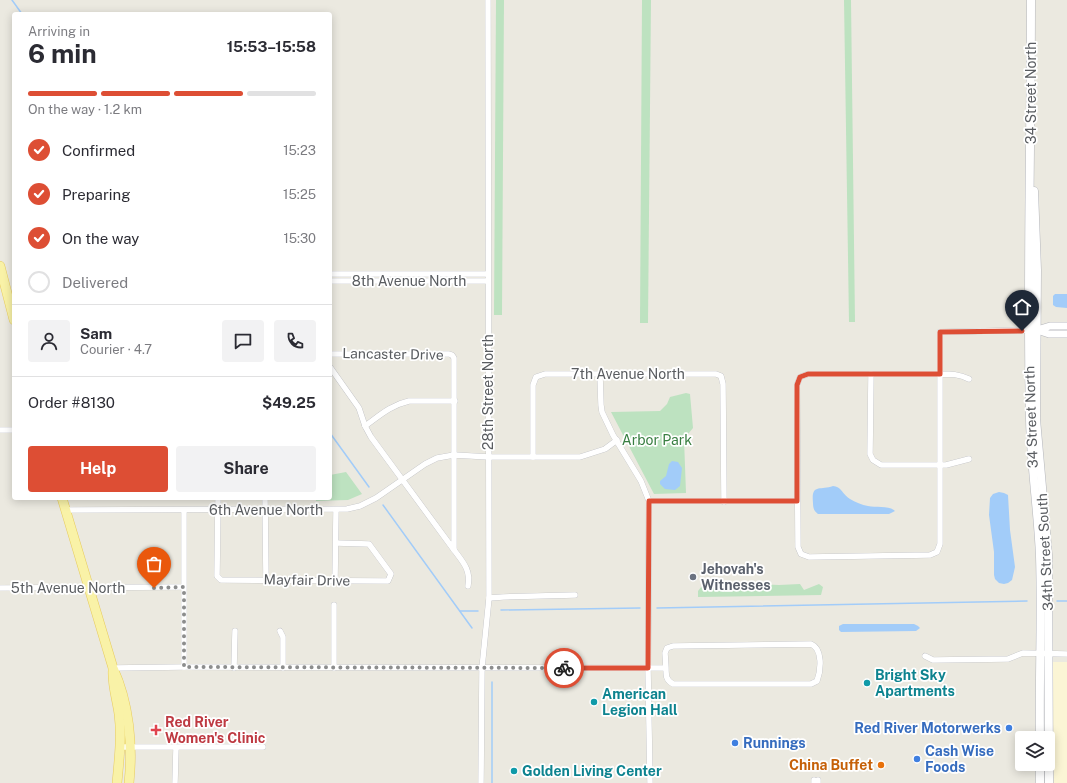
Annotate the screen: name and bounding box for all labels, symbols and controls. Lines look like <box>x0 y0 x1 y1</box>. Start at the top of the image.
text: Arriving in <box>28 24 90 39</box>
text: 6 min <box>28 38 97 69</box>
text: 15:53–15:58 <box>227 38 316 55</box>
street label: 34 Street North <box>1023 42 1039 144</box>
text: On the way · 1.2 km <box>28 102 142 117</box>
icon: check <box>28 139 50 161</box>
text: Confirmed <box>62 142 135 159</box>
text: 15:23 <box>283 143 316 158</box>
icon: check <box>28 183 50 205</box>
text: Preparing <box>62 186 131 203</box>
text: 15:25 <box>283 187 316 202</box>
icon: check <box>28 227 50 249</box>
text: On the way <box>62 230 139 247</box>
text: 15:30 <box>283 231 316 246</box>
street label: 8th Avenue North <box>352 273 466 289</box>
text: Delivered <box>62 274 128 291</box>
pin <box>1005 290 1039 331</box>
icon: home <box>1011 296 1033 318</box>
button: person <box>28 320 70 362</box>
button: chat <box>222 320 264 362</box>
button: phone <box>274 320 316 362</box>
text: Sam <box>80 325 112 342</box>
street label: 28th Street North <box>480 334 496 450</box>
text: Courier · 4.7 <box>80 342 152 357</box>
street label: Lancaster Drive <box>342 345 444 363</box>
street label: 7th Avenue North <box>571 366 685 382</box>
street label: 34 Street North <box>1021 366 1041 468</box>
text: Order #8130 <box>28 394 115 411</box>
text: $49.25 <box>262 394 316 411</box>
park label: Arbor Park <box>622 432 692 448</box>
button: Help <box>28 446 168 492</box>
button: Share <box>176 446 316 492</box>
street label: 34th Street South <box>1034 493 1056 611</box>
street label: 6th Avenue North <box>209 502 323 518</box>
pin <box>137 547 171 588</box>
icon: bag <box>143 553 165 575</box>
place label: Jehovah's Witnesses <box>701 561 771 593</box>
street label: Mayfair Drive <box>263 571 351 589</box>
marker: Jehovah's Witnesses <box>688 572 698 582</box>
street label: 5th Avenue North <box>11 580 125 596</box>
courier <box>544 648 584 688</box>
icon: bike <box>553 657 575 679</box>
place label: Bright Sky Apartments <box>875 667 955 699</box>
marker: Bright Sky Apartments <box>862 678 872 688</box>
place label: American Legion Hall <box>602 686 678 718</box>
marker: American Legion Hall <box>589 697 599 707</box>
place label: Red River Women's Clinic <box>165 714 266 746</box>
place label: Red River Motorwerks <box>854 720 1001 736</box>
marker: Red River Motorwerks <box>1004 723 1014 733</box>
marker: Red River Women's Clinic <box>150 724 162 736</box>
map controls <box>1015 731 1055 771</box>
button: layers <box>1015 731 1055 771</box>
place label: Runnings <box>743 735 806 751</box>
marker: Runnings <box>730 738 740 748</box>
place label: Cash Wise Foods <box>925 743 994 775</box>
marker: Cash Wise Foods <box>912 754 922 764</box>
place label: China Buffet <box>789 757 873 773</box>
marker: China Buffet <box>876 760 886 770</box>
place label: Golden Living Center <box>522 763 662 779</box>
marker: Golden Living Center <box>509 766 519 776</box>

